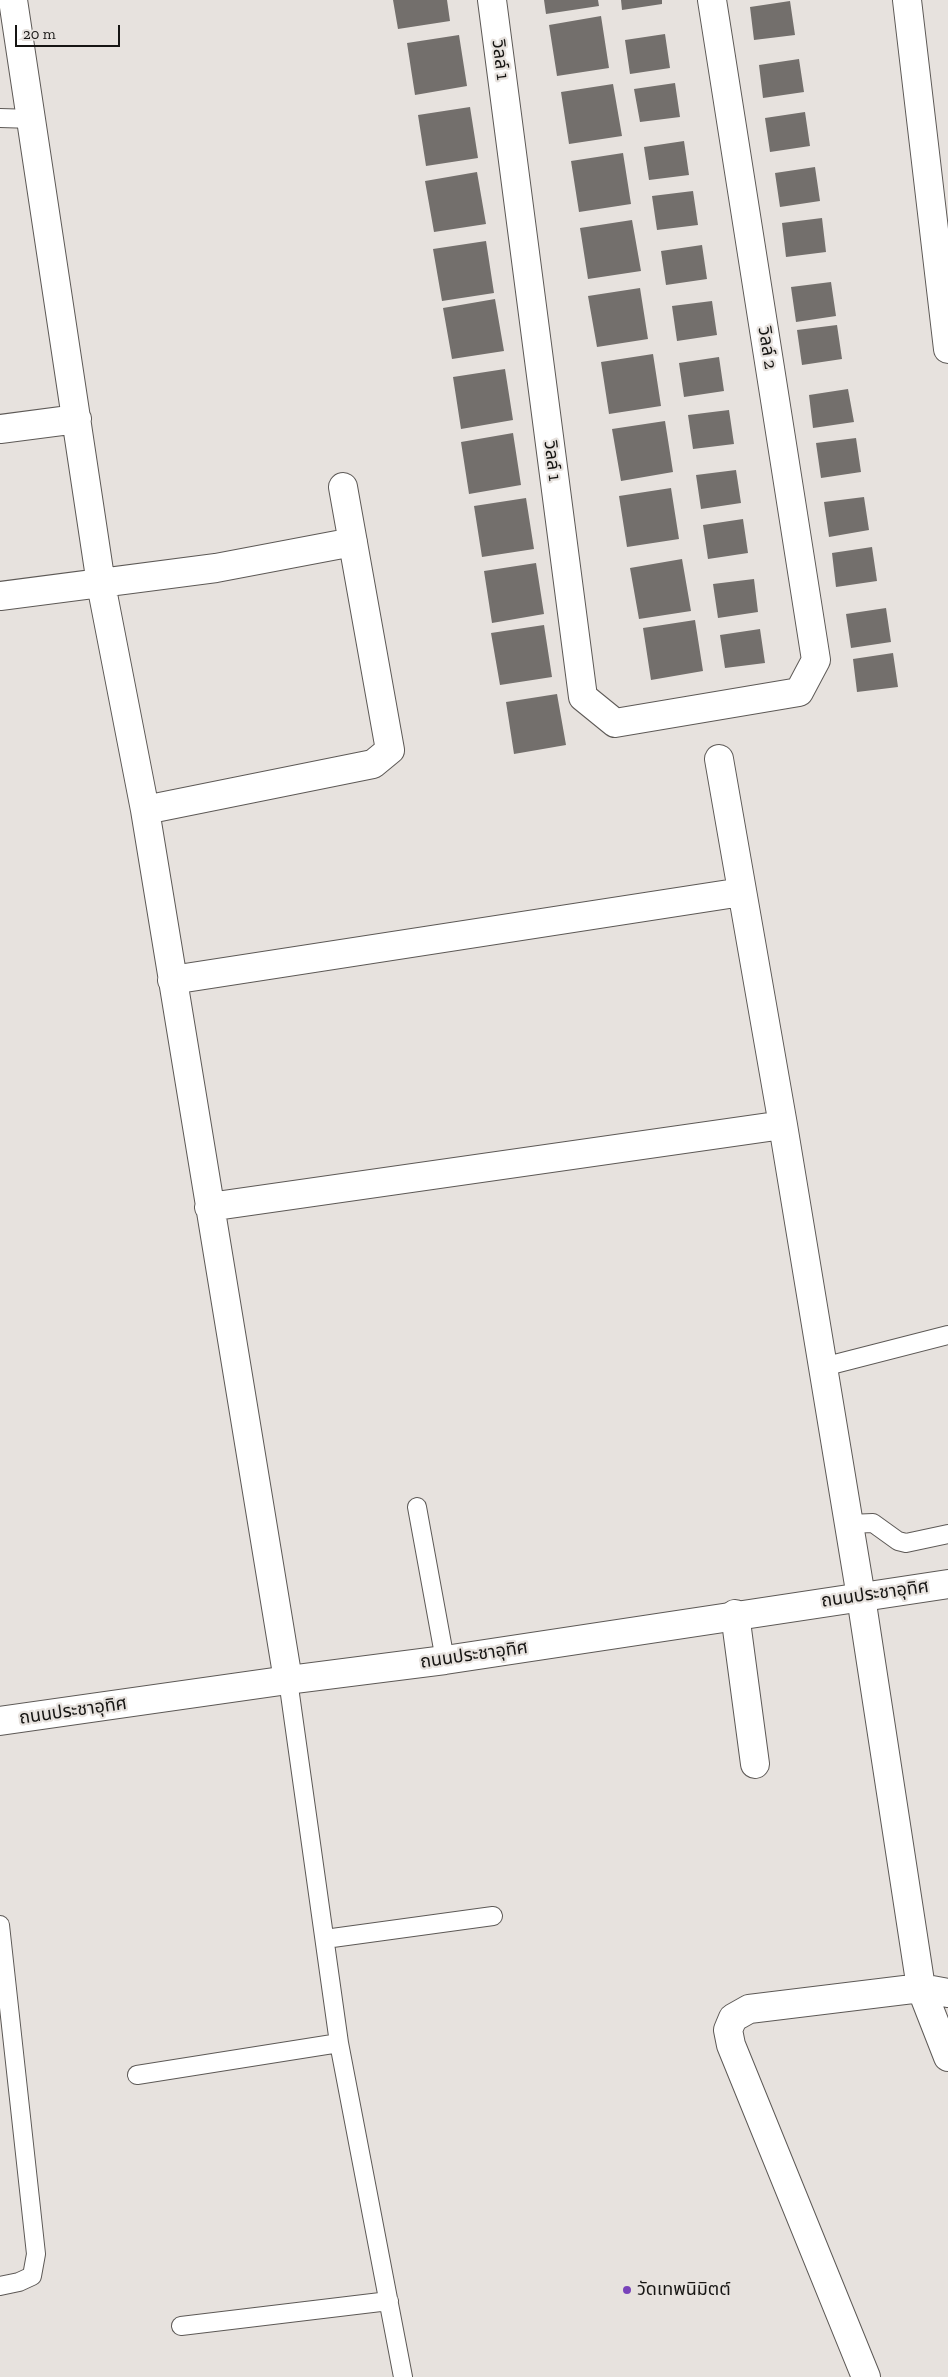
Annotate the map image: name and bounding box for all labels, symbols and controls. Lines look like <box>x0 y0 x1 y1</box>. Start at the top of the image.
scale bar <box>18 15 122 47</box>
text: 20 m <box>23 25 56 43</box>
street label: วิลล์ 1 <box>487 39 513 81</box>
street label: วิลล์ 2 <box>753 325 781 371</box>
street label: วิลล์ 1 <box>539 440 565 482</box>
street label: ถนนประชาอุทิศ <box>820 1576 930 1612</box>
street label: ถนนประชาอุทิศ <box>419 1637 529 1673</box>
street label: ถนนประชาอุทิศ <box>18 1693 128 1729</box>
place label: วัดเทพนิมิตต์ <box>637 2279 731 2301</box>
marker: วัดเทพนิมิตต์ <box>621 2284 633 2296</box>

